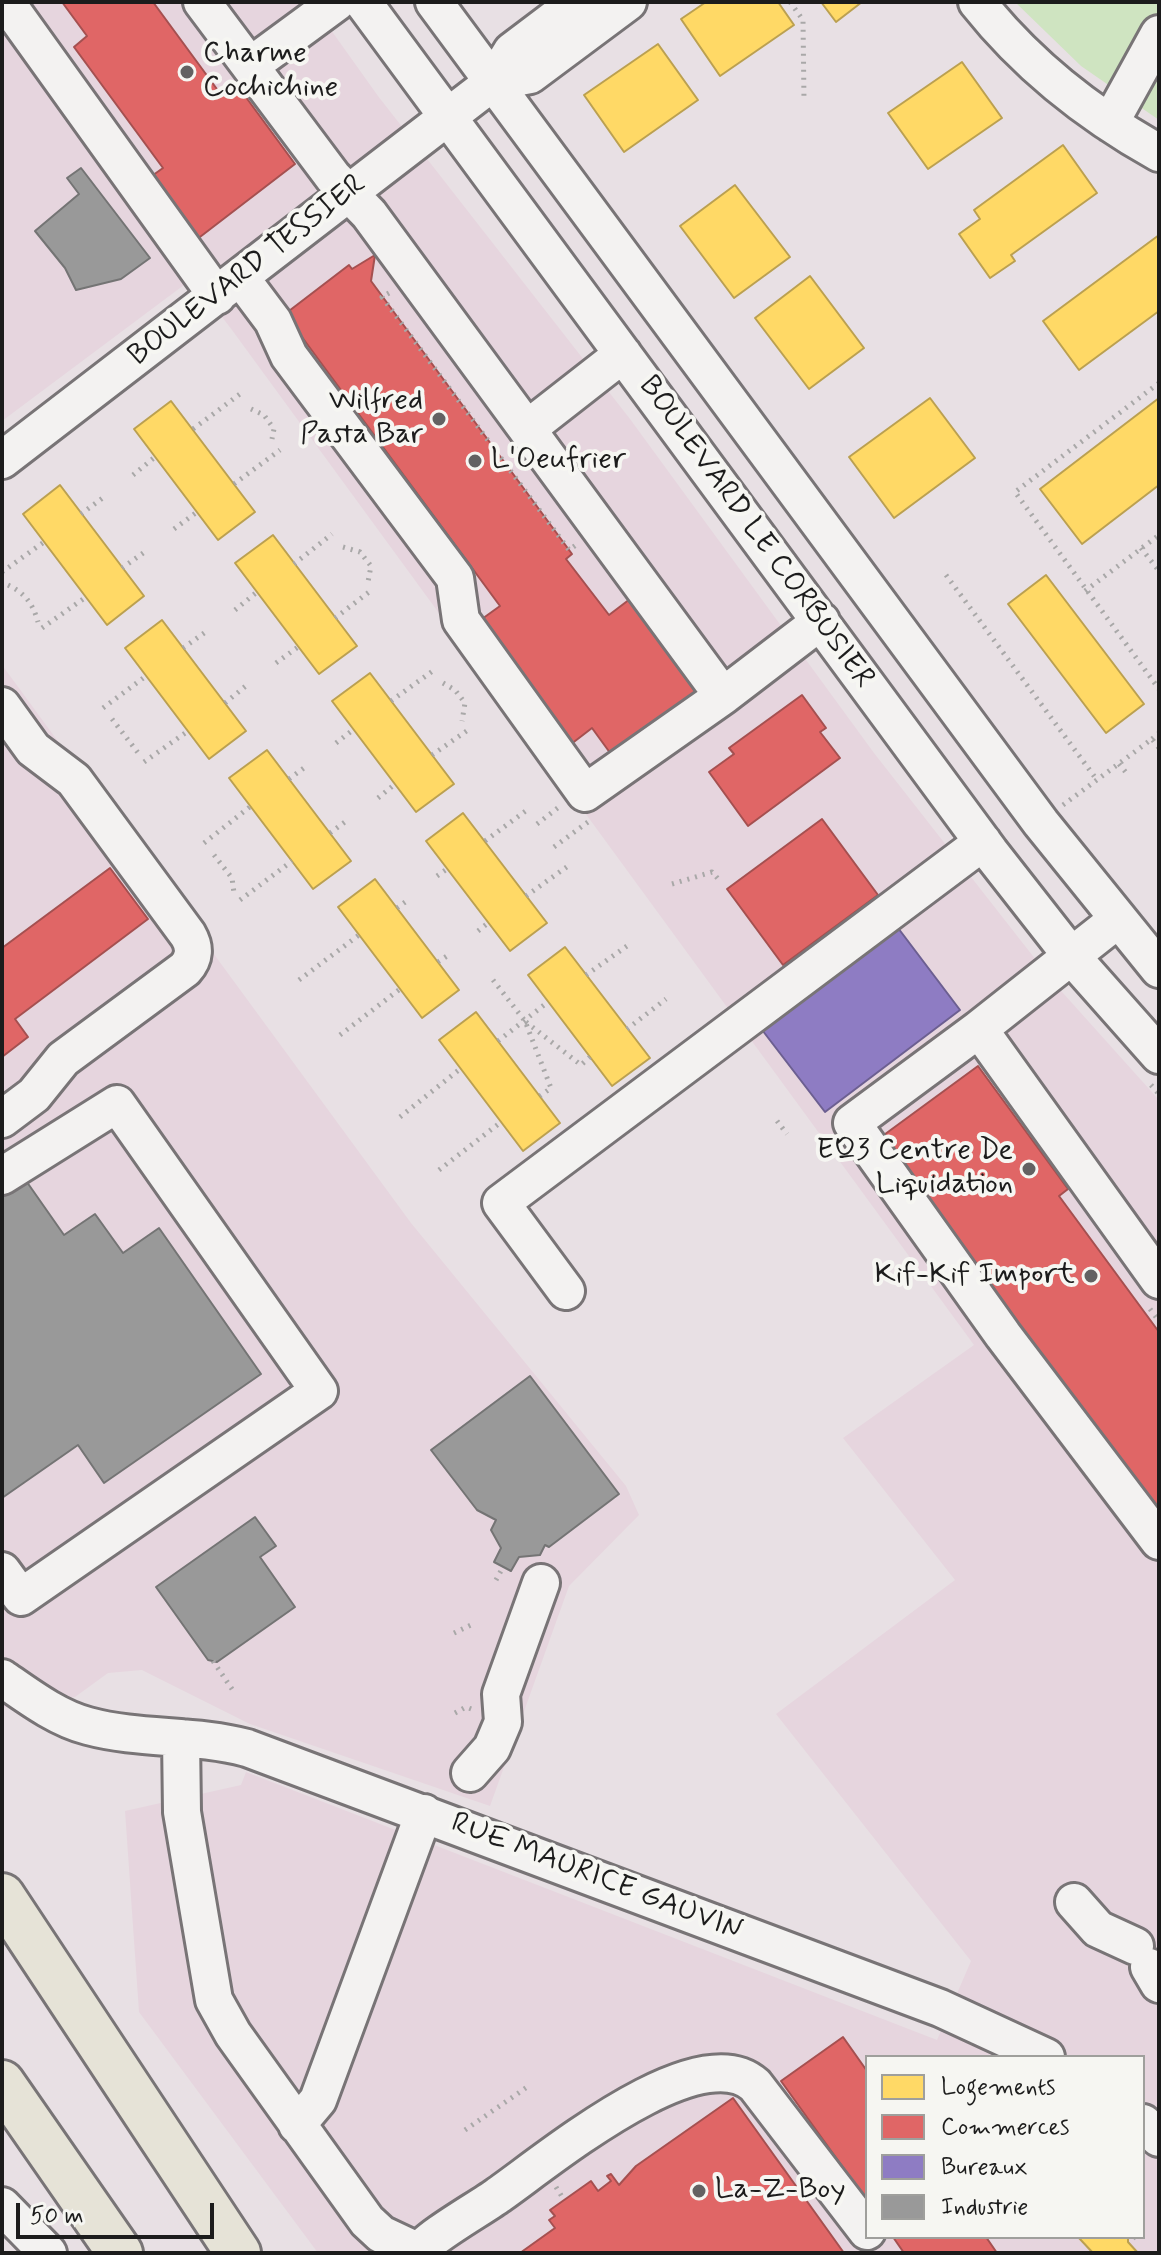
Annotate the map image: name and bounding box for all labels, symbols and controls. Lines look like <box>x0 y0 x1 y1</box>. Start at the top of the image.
place label: Charme Cochichine <box>203 37 338 108</box>
marker: Charme Cochichine <box>178 63 196 81</box>
street label: BOULEVARD TESSIER <box>122 167 374 375</box>
street label: BOULEVARD LE CORBUSIER <box>630 370 880 696</box>
place label: Wilfred Pasta Bar <box>300 384 423 454</box>
marker: Wilfred Pasta Bar <box>430 410 448 428</box>
place label: L'Oeufrier <box>491 443 626 479</box>
marker: L'Oeufrier <box>466 452 484 470</box>
place label: EQ3 Centre De Liquidation <box>817 1134 1013 1204</box>
marker: EQ3 Centre De Liquidation <box>1020 1160 1038 1178</box>
place label: Kif-Kif Import <box>875 1258 1075 1294</box>
marker: Kif-Kif Import <box>1082 1267 1100 1285</box>
street label: RUE MAURICE GAUVIN <box>446 1806 746 1950</box>
legend <box>865 2055 1145 2239</box>
text: Logements <box>941 2072 1055 2103</box>
text: Commerces <box>941 2112 1070 2143</box>
text: Bureaux <box>941 2152 1027 2183</box>
place label: La-Z-Boy <box>715 2173 845 2209</box>
marker: La-Z-Boy <box>690 2182 708 2200</box>
scale bar <box>20 2187 218 2237</box>
text: Industrie <box>941 2192 1028 2223</box>
text: 50 m <box>30 2201 84 2232</box>

